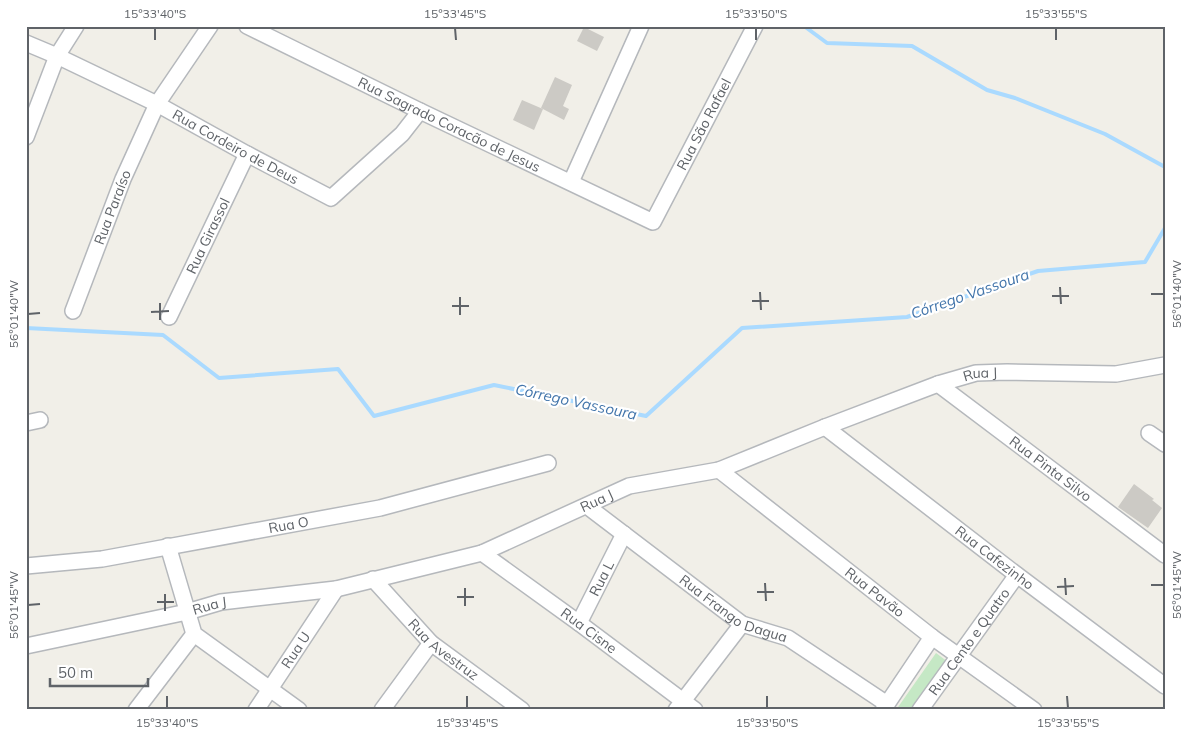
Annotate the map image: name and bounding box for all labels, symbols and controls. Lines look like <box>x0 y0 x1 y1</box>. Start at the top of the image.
text: 15°33'40"S <box>124 6 186 21</box>
text: 15°33'45"S <box>424 6 486 21</box>
text: 15°33'50"S <box>725 6 787 21</box>
text: 15°33'55"S <box>1025 6 1087 21</box>
street label: Rua Sagrado Coracão de Jesus <box>355 73 543 176</box>
street label: Rua São Rafael <box>673 75 735 173</box>
street label: Rua Cordeiro de Deus <box>169 105 302 188</box>
street label: Rua Paraíso <box>90 167 135 247</box>
street label: Rua Girassol <box>182 195 234 277</box>
text: 56°01'40"W <box>1169 260 1184 328</box>
water label: Córrego Vassoura <box>908 264 1031 323</box>
text: 56°01'40"W <box>6 280 21 348</box>
street label: Rua J <box>961 363 998 385</box>
water label: Córrego Vassoura <box>514 379 639 424</box>
street label: Rua Pinta Silvo <box>1006 432 1095 506</box>
street label: Rua J <box>577 485 616 516</box>
street label: Rua O <box>267 512 310 537</box>
street label: Rua Cafezinho <box>951 522 1038 594</box>
text: 56°01'45"W <box>1169 551 1184 619</box>
street label: Rua L <box>585 557 618 599</box>
street label: Rua Pavão <box>841 563 908 621</box>
text: 56°01'45"W <box>6 571 21 639</box>
street label: Rua Frango Dagua <box>676 571 789 646</box>
street label: Rua Cento e Quatro <box>924 585 1014 699</box>
street label: Rua J <box>190 592 227 619</box>
street label: Rua Cisne <box>557 604 621 657</box>
street label: Rua Avestruz <box>404 615 482 684</box>
street label: Rua U <box>277 628 314 672</box>
scale bar <box>50 656 148 688</box>
text: 50 m <box>58 663 93 682</box>
text: 15°33'40"S <box>136 715 198 730</box>
text: 15°33'45"S <box>436 715 498 730</box>
text: 15°33'50"S <box>736 715 798 730</box>
text: 15°33'55"S <box>1037 715 1099 730</box>

